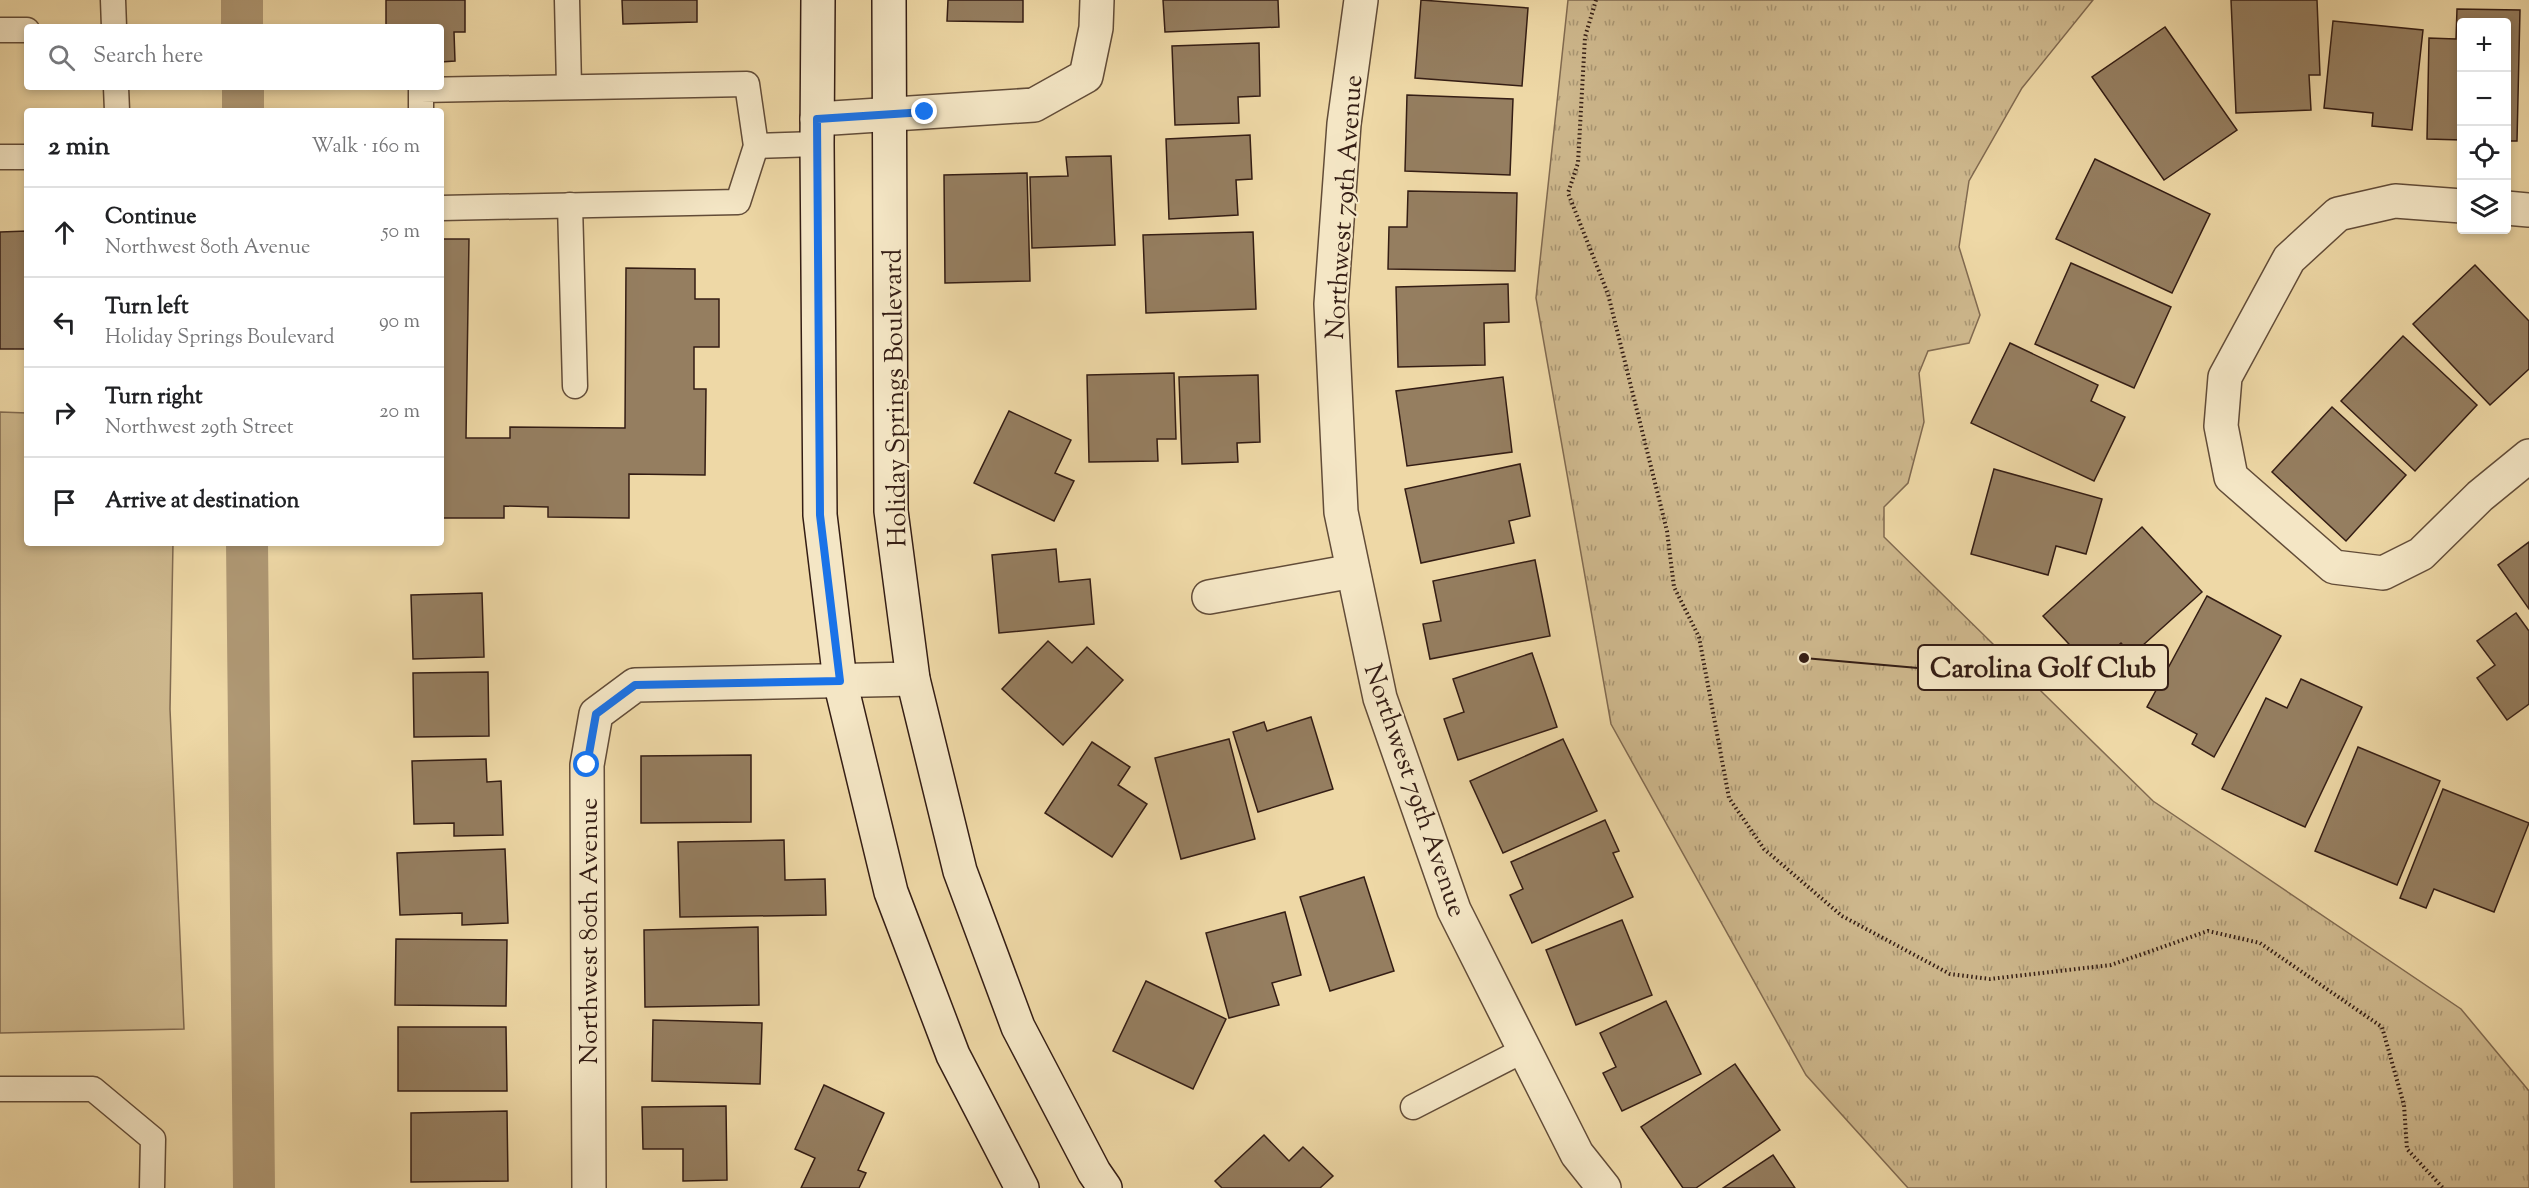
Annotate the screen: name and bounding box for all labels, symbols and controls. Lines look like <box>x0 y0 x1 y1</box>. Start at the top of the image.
map controls <box>2457 18 2511 234</box>
button: + <box>2457 18 2511 72</box>
search box <box>24 24 444 90</box>
icon: search <box>45 41 78 74</box>
text: Search here <box>93 41 203 73</box>
button: − <box>2457 72 2511 126</box>
street label: Northwest 79th Avenue <box>1318 74 1373 341</box>
route end <box>911 98 937 124</box>
button: locate <box>2457 126 2511 180</box>
text: 2 min <box>48 129 110 166</box>
text: Walk · 160 m <box>311 133 420 162</box>
button: layers <box>2457 180 2511 234</box>
text: Continue <box>105 202 196 234</box>
icon: ahead <box>48 216 81 249</box>
text: 50 m <box>382 218 420 247</box>
text: Northwest 80th Avenue <box>105 234 310 263</box>
street label: Holiday Springs Boulevard <box>875 248 918 548</box>
text: Turn left <box>105 292 188 324</box>
icon: left <box>48 306 81 339</box>
text: 90 m <box>379 308 420 337</box>
text: Holiday Springs Boulevard <box>105 324 335 353</box>
text: Turn right <box>105 382 202 414</box>
icon: right <box>48 396 81 429</box>
text: 20 m <box>379 398 420 427</box>
text: Northwest 29th Street <box>105 414 294 443</box>
icon: arrive <box>48 486 81 519</box>
text: Arrive at destination <box>105 486 300 518</box>
callout: Carolina Golf Club <box>1918 645 2168 690</box>
text: Carolina Golf Club <box>1930 651 2156 690</box>
street label: Northwest 79th Avenue <box>1353 659 1474 922</box>
route start <box>573 751 599 777</box>
street label: Northwest 80th Avenue <box>572 798 609 1064</box>

